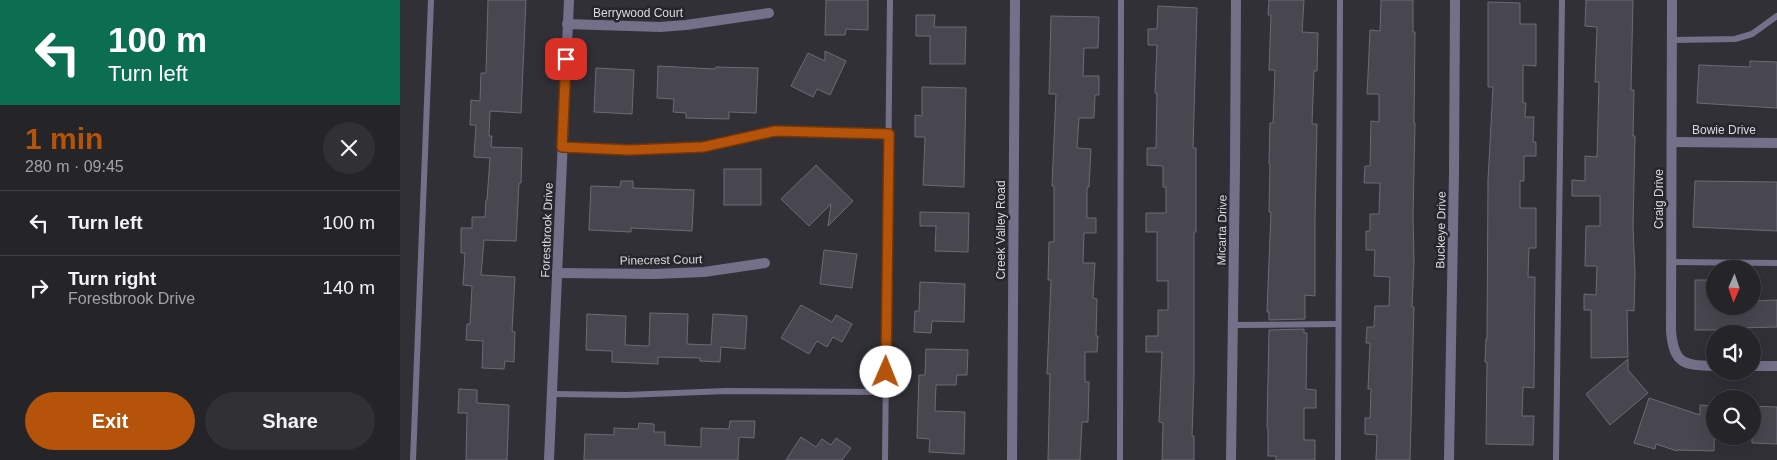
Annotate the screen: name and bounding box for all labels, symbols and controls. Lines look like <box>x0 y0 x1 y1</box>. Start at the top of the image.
street label: Berrywood Court <box>593 6 684 20</box>
icon: left <box>25 20 90 85</box>
text: 100 m <box>108 20 207 59</box>
pin <box>545 38 587 80</box>
icon: arrive <box>552 45 580 73</box>
text: Turn left <box>108 61 188 86</box>
text: 1 min <box>25 122 103 155</box>
button: close <box>323 122 375 174</box>
street label: Bowie Drive <box>1692 123 1756 137</box>
text: 280 m · 09:45 <box>25 158 124 175</box>
street label: Craig Drive <box>1652 169 1666 229</box>
street label: Creek Valley Road <box>994 180 1008 280</box>
street label: Forestbrook Drive <box>538 182 556 278</box>
street label: Buckeye Drive <box>1433 191 1449 269</box>
street label: Micarta Drive <box>1214 194 1230 265</box>
icon: left <box>25 209 53 237</box>
text: Turn left <box>68 212 143 233</box>
text: 100 m <box>322 212 375 233</box>
street label: Pinecrest Court <box>620 252 703 268</box>
north arrow <box>1706 260 1761 315</box>
map controls <box>1706 260 1761 445</box>
text: Turn right <box>68 268 156 289</box>
icon: right <box>25 274 53 302</box>
text: 140 m <box>322 277 375 298</box>
text: Forestbrook Drive <box>68 290 195 307</box>
button: sound <box>1706 325 1761 380</box>
position arrow <box>859 345 911 397</box>
button: search <box>1706 390 1761 445</box>
button: Exit <box>25 392 195 450</box>
button: Share <box>205 392 375 450</box>

